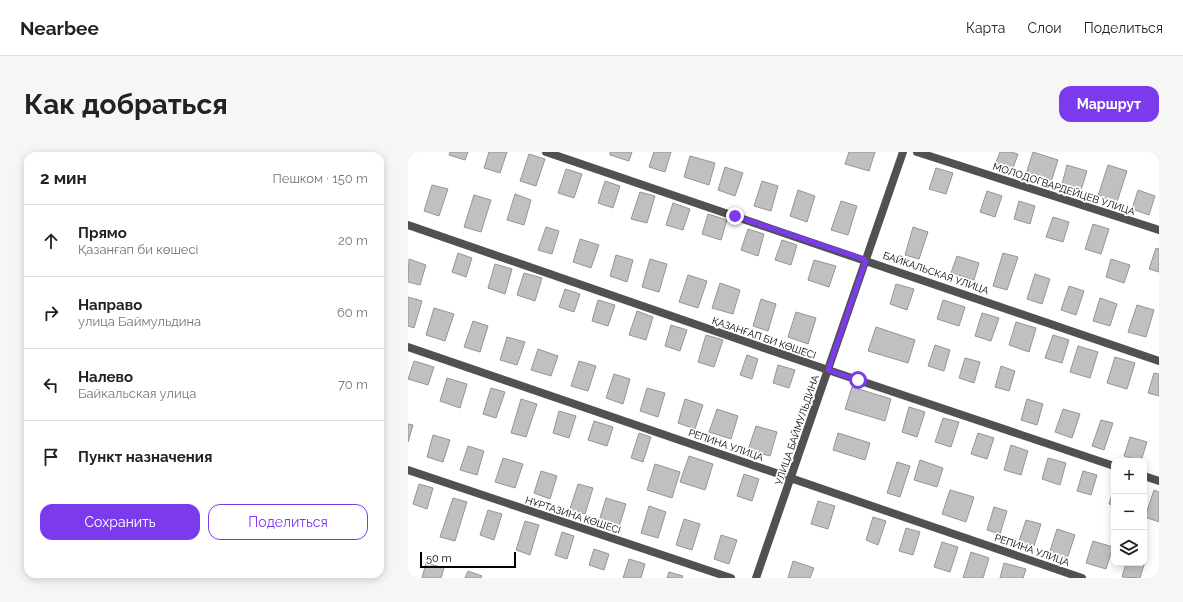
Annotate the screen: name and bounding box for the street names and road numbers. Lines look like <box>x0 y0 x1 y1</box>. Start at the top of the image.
street label: МОЛОДОГВАРДЕЙЦЕВ УЛИЦА <box>991 161 1137 217</box>
street label: БАЙКАЛЬСКАЯ УЛИЦА <box>882 250 991 296</box>
street label: ҚАЗАНҒАП БИ КӨШЕСІ <box>711 315 817 361</box>
street label: УЛИЦА БАЙМУЛЬДИНА <box>773 373 821 486</box>
street label: РЕПИНА УЛИЦА <box>687 427 765 463</box>
street label: НҰРТАЗИНА КӨШЕСІ <box>524 494 622 536</box>
street label: РЕПИНА УЛИЦА <box>993 532 1071 568</box>

